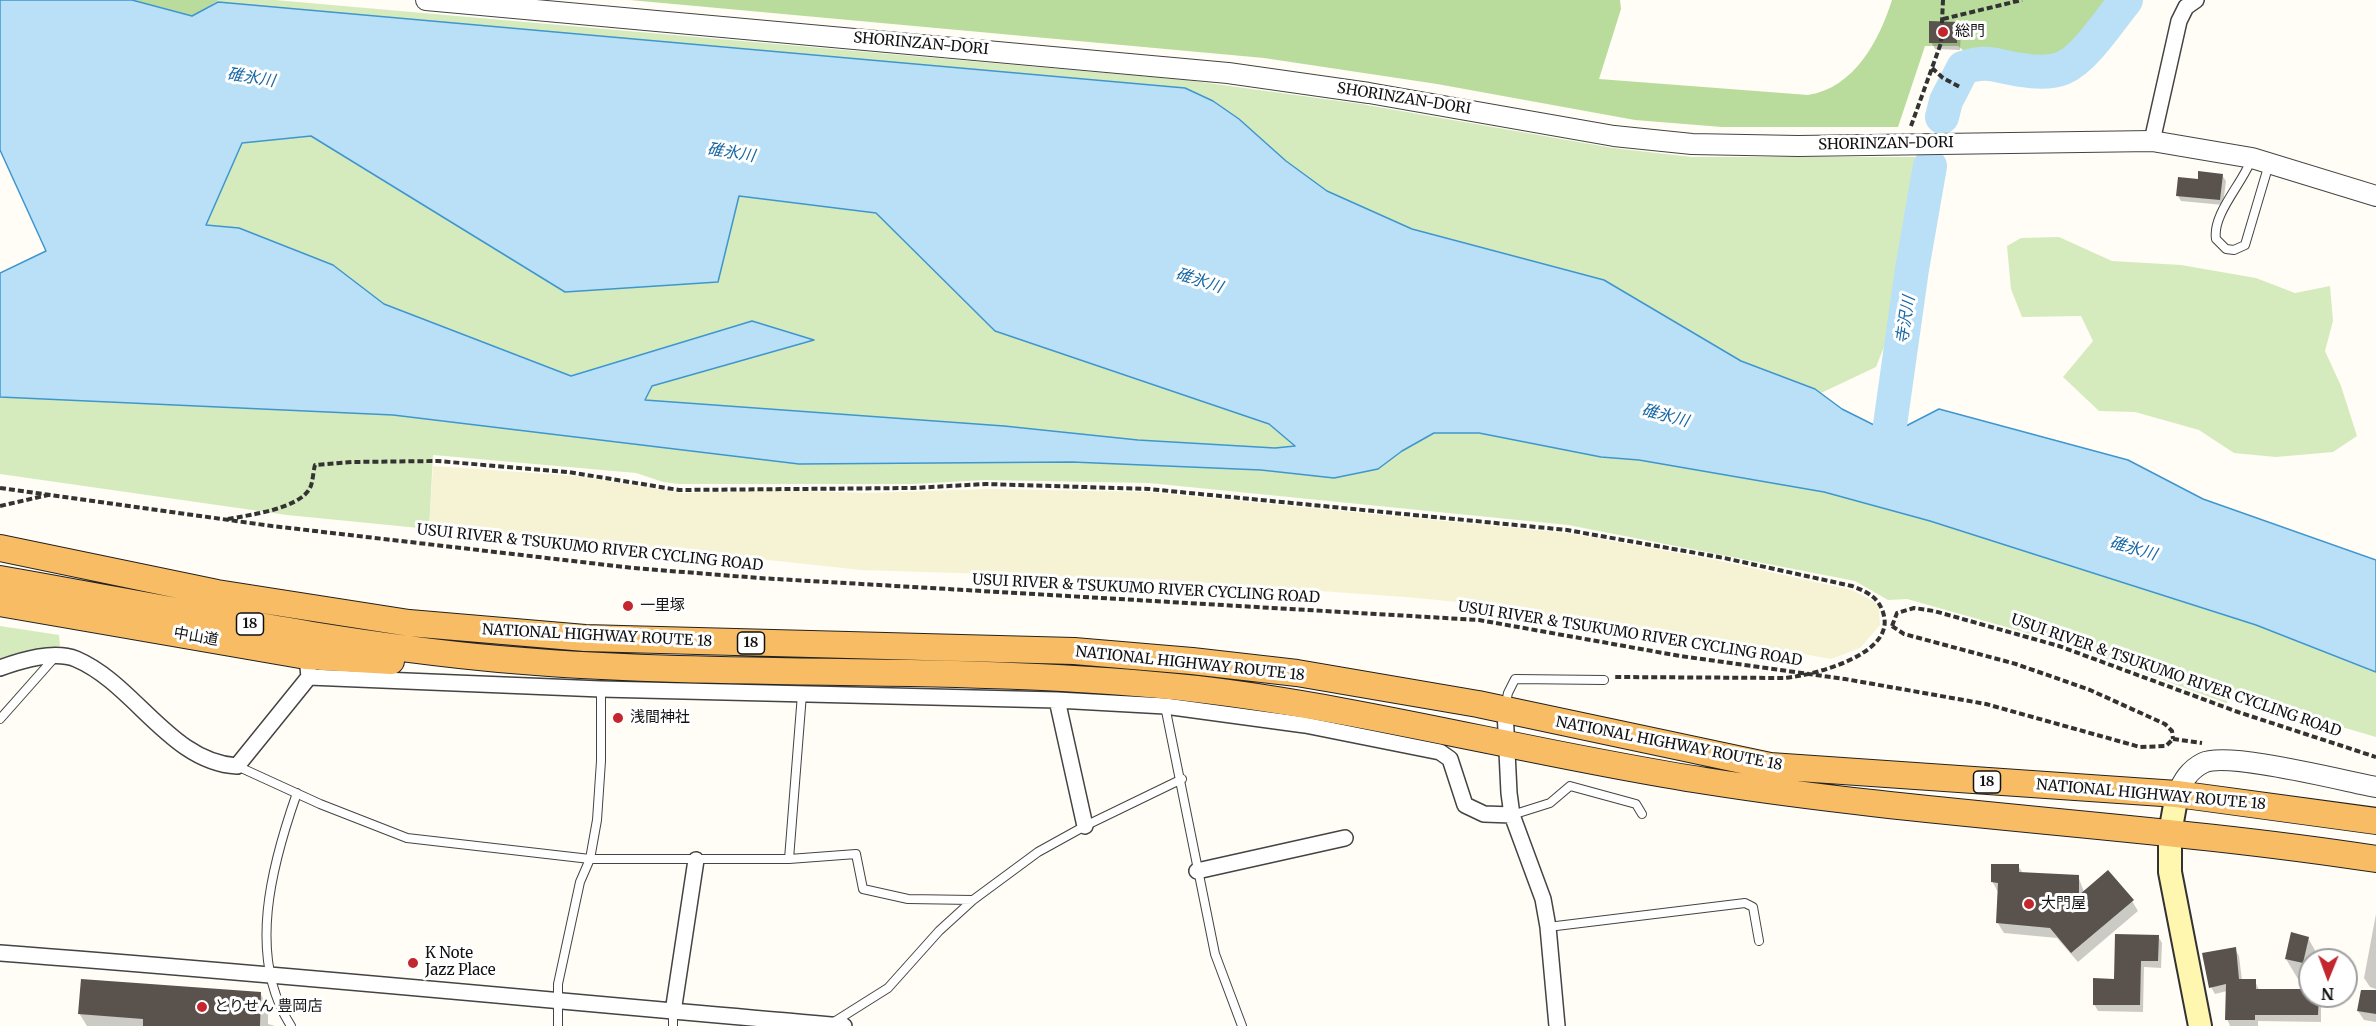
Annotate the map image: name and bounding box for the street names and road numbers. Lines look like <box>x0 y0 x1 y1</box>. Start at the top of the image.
street label: SHORINZAN-DORI <box>853 29 989 59</box>
street label: SHORINZAN-DORI <box>1336 79 1472 119</box>
street label: SHORINZAN-DORI <box>1818 134 1954 154</box>
street label: USUI RIVER & TSUKUMO RIVER CYCLING ROAD <box>416 521 764 575</box>
street label: USUI RIVER & TSUKUMO RIVER CYCLING ROAD <box>972 571 1320 607</box>
street label: USUI RIVER & TSUKUMO RIVER CYCLING ROAD <box>1457 598 1803 670</box>
street label: USUI RIVER & TSUKUMO RIVER CYCLING ROAD <box>2008 611 2344 741</box>
road number: 18 <box>236 613 264 635</box>
street label: NATIONAL HIGHWAY ROUTE 18 <box>481 621 713 651</box>
street label: 中山道 <box>172 624 220 650</box>
road number: 18 <box>738 632 764 654</box>
street label: NATIONAL HIGHWAY ROUTE 18 <box>1074 643 1306 685</box>
street label: NATIONAL HIGHWAY ROUTE 18 <box>1554 713 1784 775</box>
road number: 18 <box>1974 771 2000 793</box>
street label: NATIONAL HIGHWAY ROUTE 18 <box>2035 776 2267 814</box>

